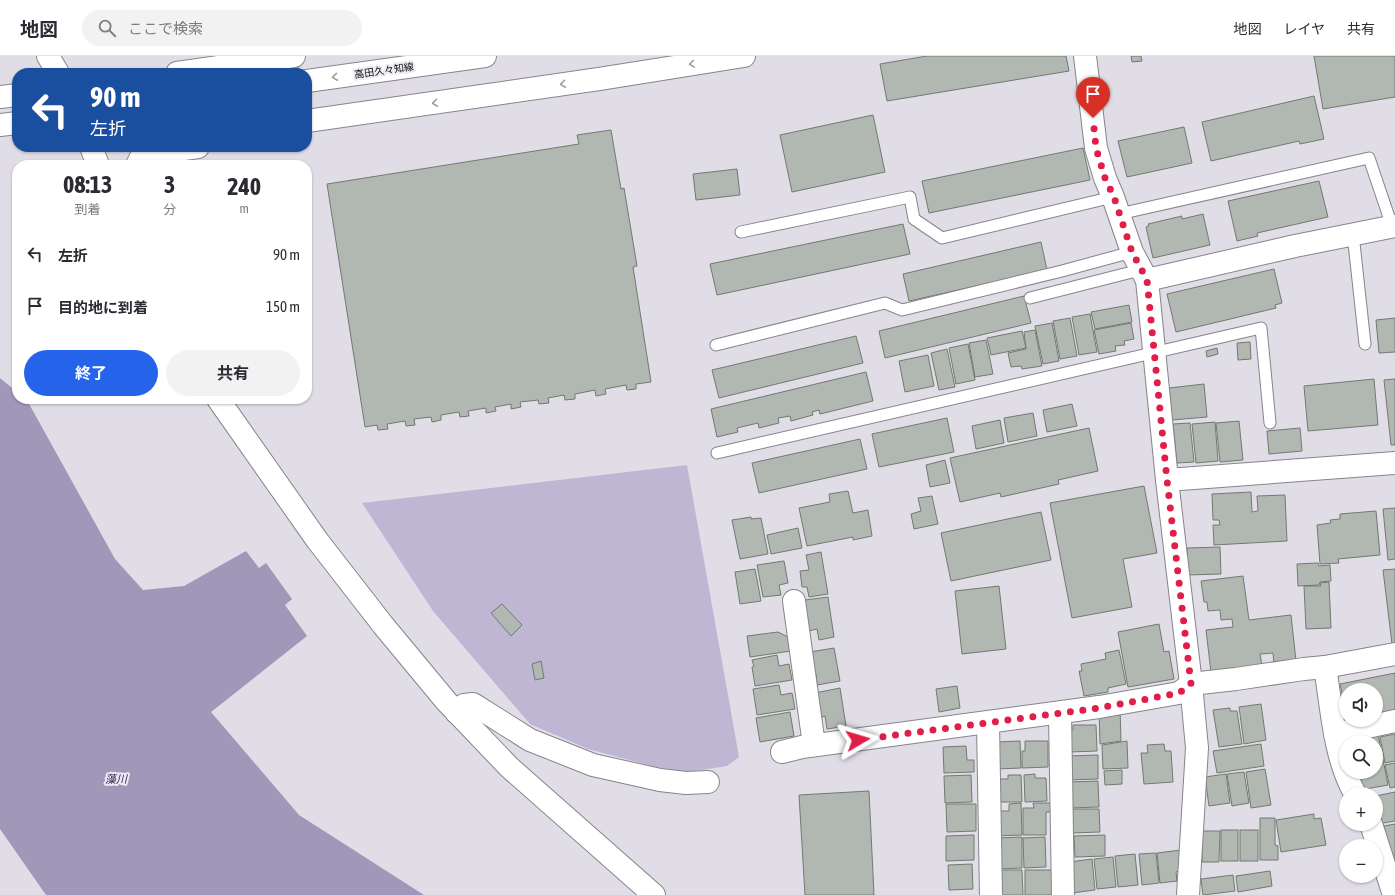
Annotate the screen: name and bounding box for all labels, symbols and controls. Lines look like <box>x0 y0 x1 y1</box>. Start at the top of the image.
search box <box>82 10 362 46</box>
icon: search <box>96 17 118 39</box>
text: 地図 <box>20 18 58 40</box>
text: ここで検索 <box>128 20 203 37</box>
text: 地図 <box>1233 21 1261 37</box>
text: レイヤ <box>1283 21 1325 37</box>
text: 共有 <box>1347 21 1375 37</box>
one-way arrow <box>689 59 695 68</box>
street label: 高田久々知線 <box>354 61 415 80</box>
one-way arrow <box>332 72 338 81</box>
pin <box>1076 77 1110 118</box>
one-way arrow <box>560 79 566 88</box>
text: 90 m <box>90 81 140 113</box>
icon: arrive <box>1082 83 1104 105</box>
icon: left <box>24 84 76 136</box>
one-way arrow <box>432 98 438 107</box>
text: 左折 <box>90 118 126 139</box>
text: 08:13 <box>63 171 112 198</box>
text: 3 <box>164 171 175 198</box>
text: 240 <box>227 173 261 200</box>
text: m <box>239 201 249 216</box>
text: 到着 <box>75 202 101 217</box>
text: 分 <box>163 202 176 217</box>
icon: left <box>24 243 46 265</box>
text: 90 m <box>273 246 300 263</box>
text: 左折 <box>58 247 88 264</box>
icon: arrive <box>24 295 46 317</box>
text: 150 m <box>266 298 300 315</box>
text: 目的地に到着 <box>58 299 148 316</box>
button: 終了 <box>24 350 158 396</box>
button: 共有 <box>166 350 300 396</box>
map controls <box>1339 683 1383 883</box>
button: sound <box>1339 683 1383 727</box>
position arrow <box>837 719 879 761</box>
button: search <box>1339 735 1383 779</box>
water label: 藻川 <box>105 773 128 785</box>
button: + <box>1339 787 1383 831</box>
button: − <box>1339 839 1383 883</box>

